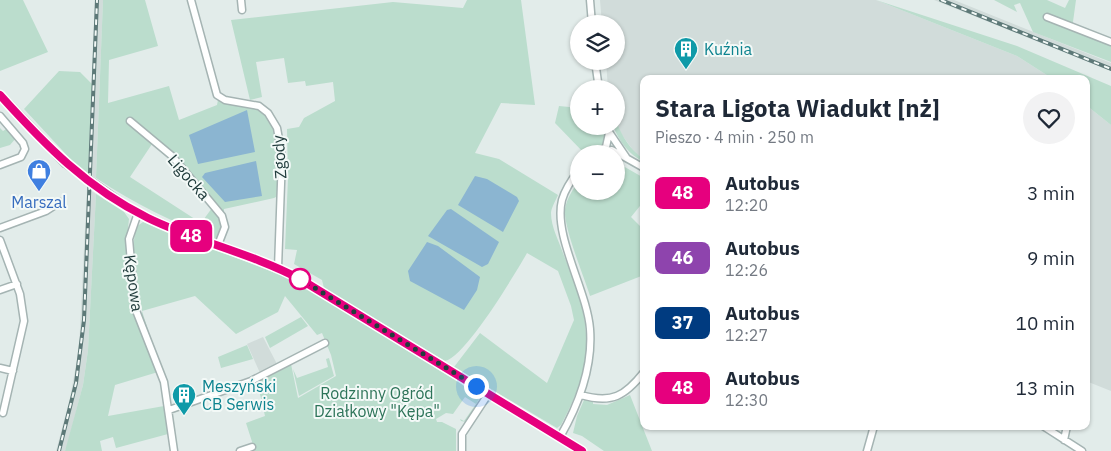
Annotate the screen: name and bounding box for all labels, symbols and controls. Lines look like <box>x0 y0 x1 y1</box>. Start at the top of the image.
map controls <box>570 15 625 200</box>
button: layers <box>570 15 625 70</box>
building icon: Kuźnia <box>673 36 699 70</box>
place label: Kuźnia <box>704 39 753 59</box>
button: + <box>570 80 625 135</box>
text: Stara Ligota Wiadukt [nż] <box>655 92 940 124</box>
button: heart <box>1023 92 1075 144</box>
text: Pieszo · 4 min · 250 m <box>655 127 814 147</box>
street label: Zgody <box>267 134 291 180</box>
button: − <box>570 145 625 200</box>
street label: Ligocka <box>164 150 215 204</box>
shop icon: Marszal <box>26 158 52 192</box>
text: Autobus <box>725 171 800 195</box>
text: 48 <box>672 181 693 204</box>
text: 3 min <box>1027 181 1075 205</box>
place label: Marszal <box>11 192 67 212</box>
text: 12:20 <box>725 195 768 215</box>
line badge: 48 <box>168 220 214 252</box>
text: 48 <box>180 224 202 247</box>
text: Autobus <box>725 236 800 260</box>
text: 46 <box>672 246 693 269</box>
text: 9 min <box>1027 246 1075 270</box>
street label: Kępowa <box>120 253 148 313</box>
text: 12:26 <box>725 260 768 280</box>
unlabelled marker <box>289 268 311 290</box>
text: Autobus <box>725 301 800 325</box>
text: 37 <box>672 311 693 334</box>
text: 10 min <box>1016 311 1075 335</box>
text: 12:27 <box>725 325 768 345</box>
text: Autobus <box>725 366 800 390</box>
your location <box>464 374 489 399</box>
place label: Meszyński CB Serwis <box>202 376 276 414</box>
text: 48 <box>672 376 693 399</box>
text: 13 min <box>1016 376 1075 400</box>
building icon: Meszyński CB Serwis <box>171 382 197 416</box>
park label: Rodzinny Ogród Działkowy "Kępa" <box>314 383 440 421</box>
text: 12:30 <box>725 390 768 410</box>

